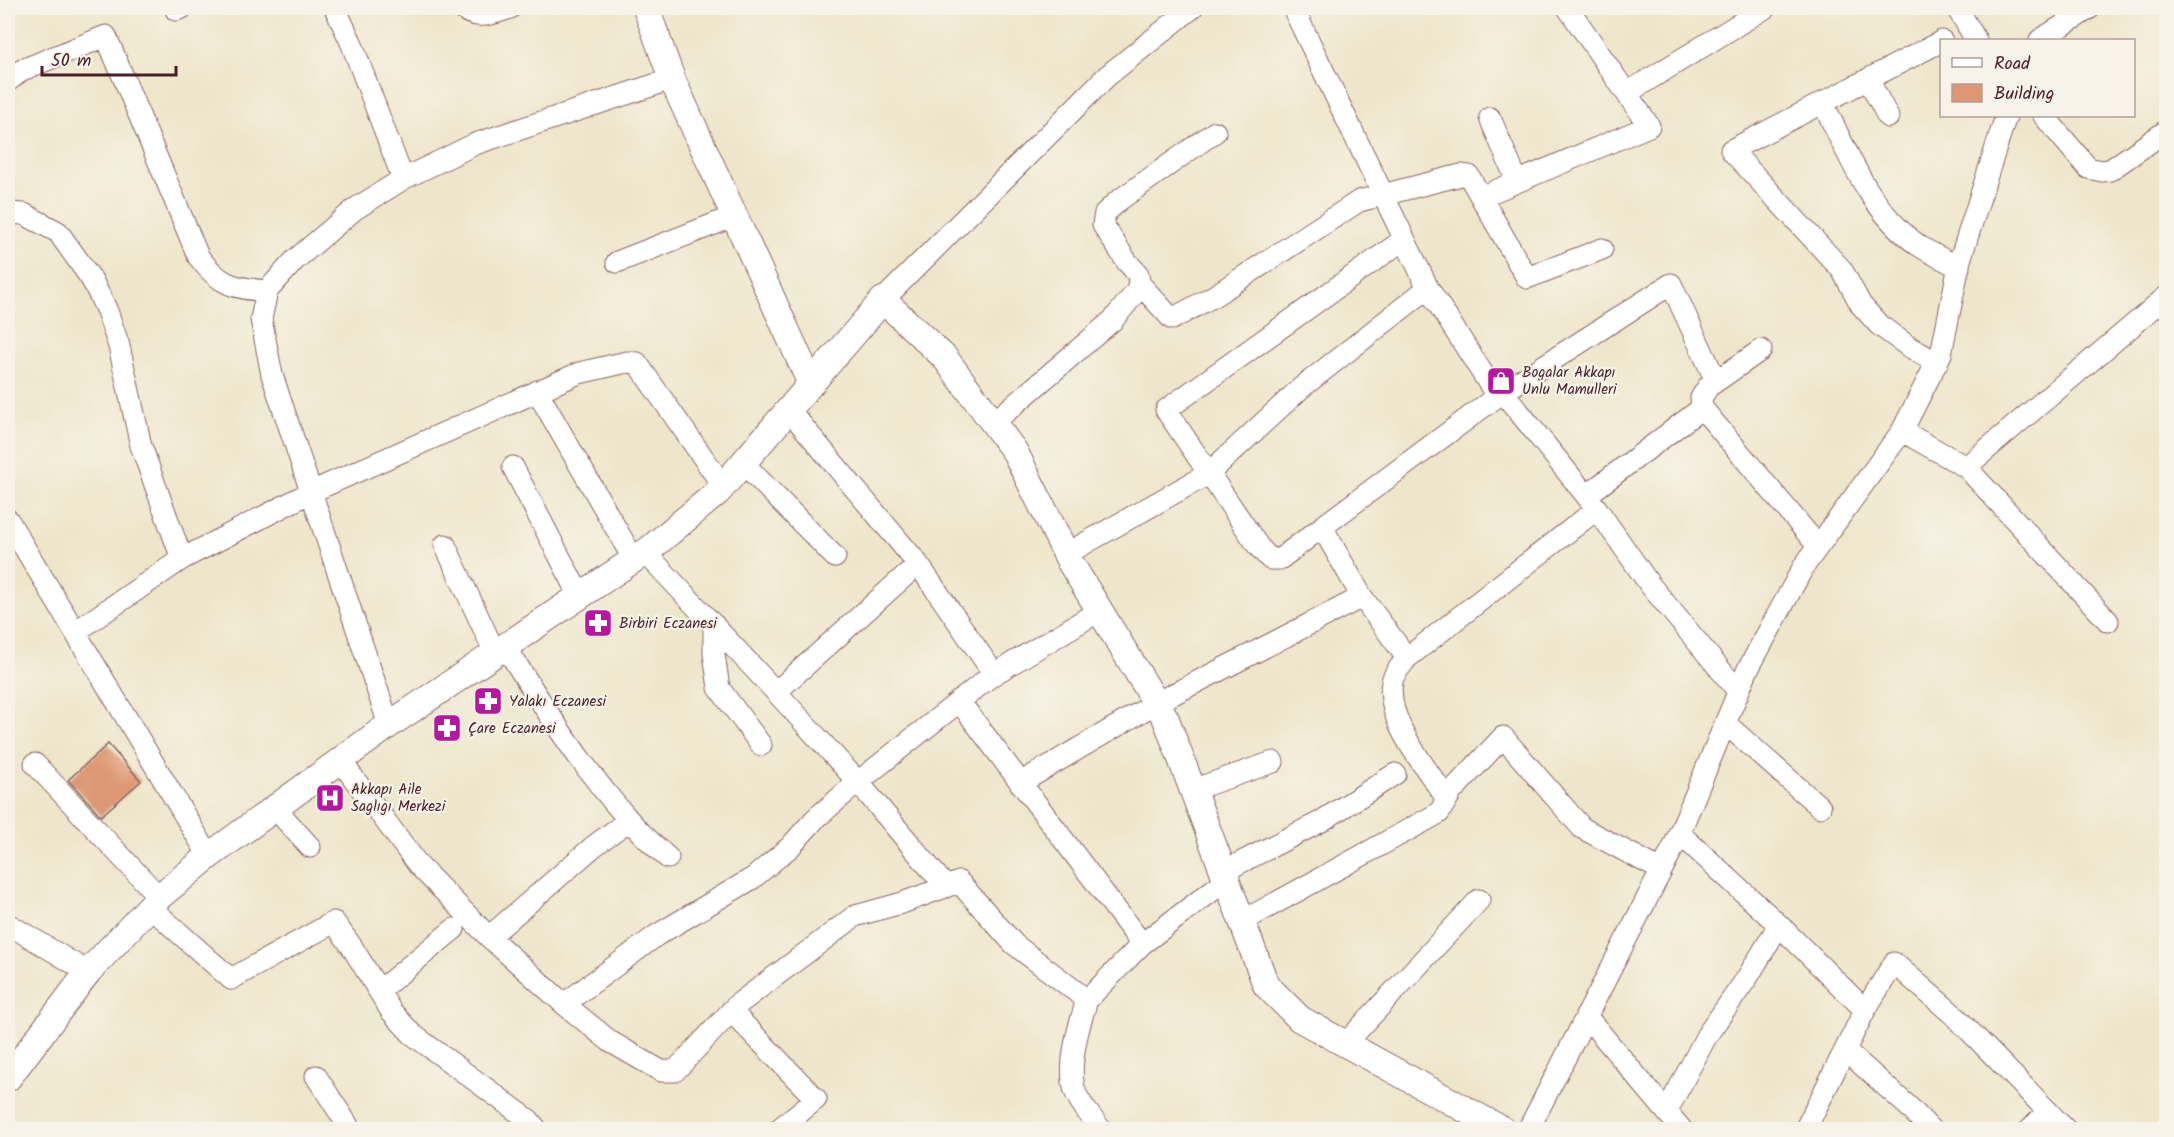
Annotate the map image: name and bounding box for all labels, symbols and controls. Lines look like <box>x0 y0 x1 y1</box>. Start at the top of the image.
scale bar <box>42 39 176 77</box>
legend <box>1940 39 2135 117</box>
text: 50 m <box>51 47 91 76</box>
text: Road <box>1994 50 2031 79</box>
text: Building <box>1994 80 2054 109</box>
place label: Bogalar Akkapı Unlu Mamulleri <box>1522 361 1618 402</box>
shop icon: Bogalar Akkapı Unlu Mamulleri <box>1485 365 1517 397</box>
pharmacy icon: Birbiri Eczanesi <box>582 607 614 639</box>
place label: Birbiri Eczanesi <box>619 612 718 636</box>
pharmacy icon: Yalakı Eczanesi <box>472 685 504 717</box>
place label: Yalakı Eczanesi <box>509 690 608 714</box>
pharmacy icon: Çare Eczanesi <box>431 712 463 744</box>
place label: Çare Eczanesi <box>468 717 557 741</box>
place label: Akkapı Aile Saglıgı Merkezi <box>351 778 447 819</box>
hospital icon: Akkapı Aile Saglıgı Merkezi <box>314 782 346 814</box>

